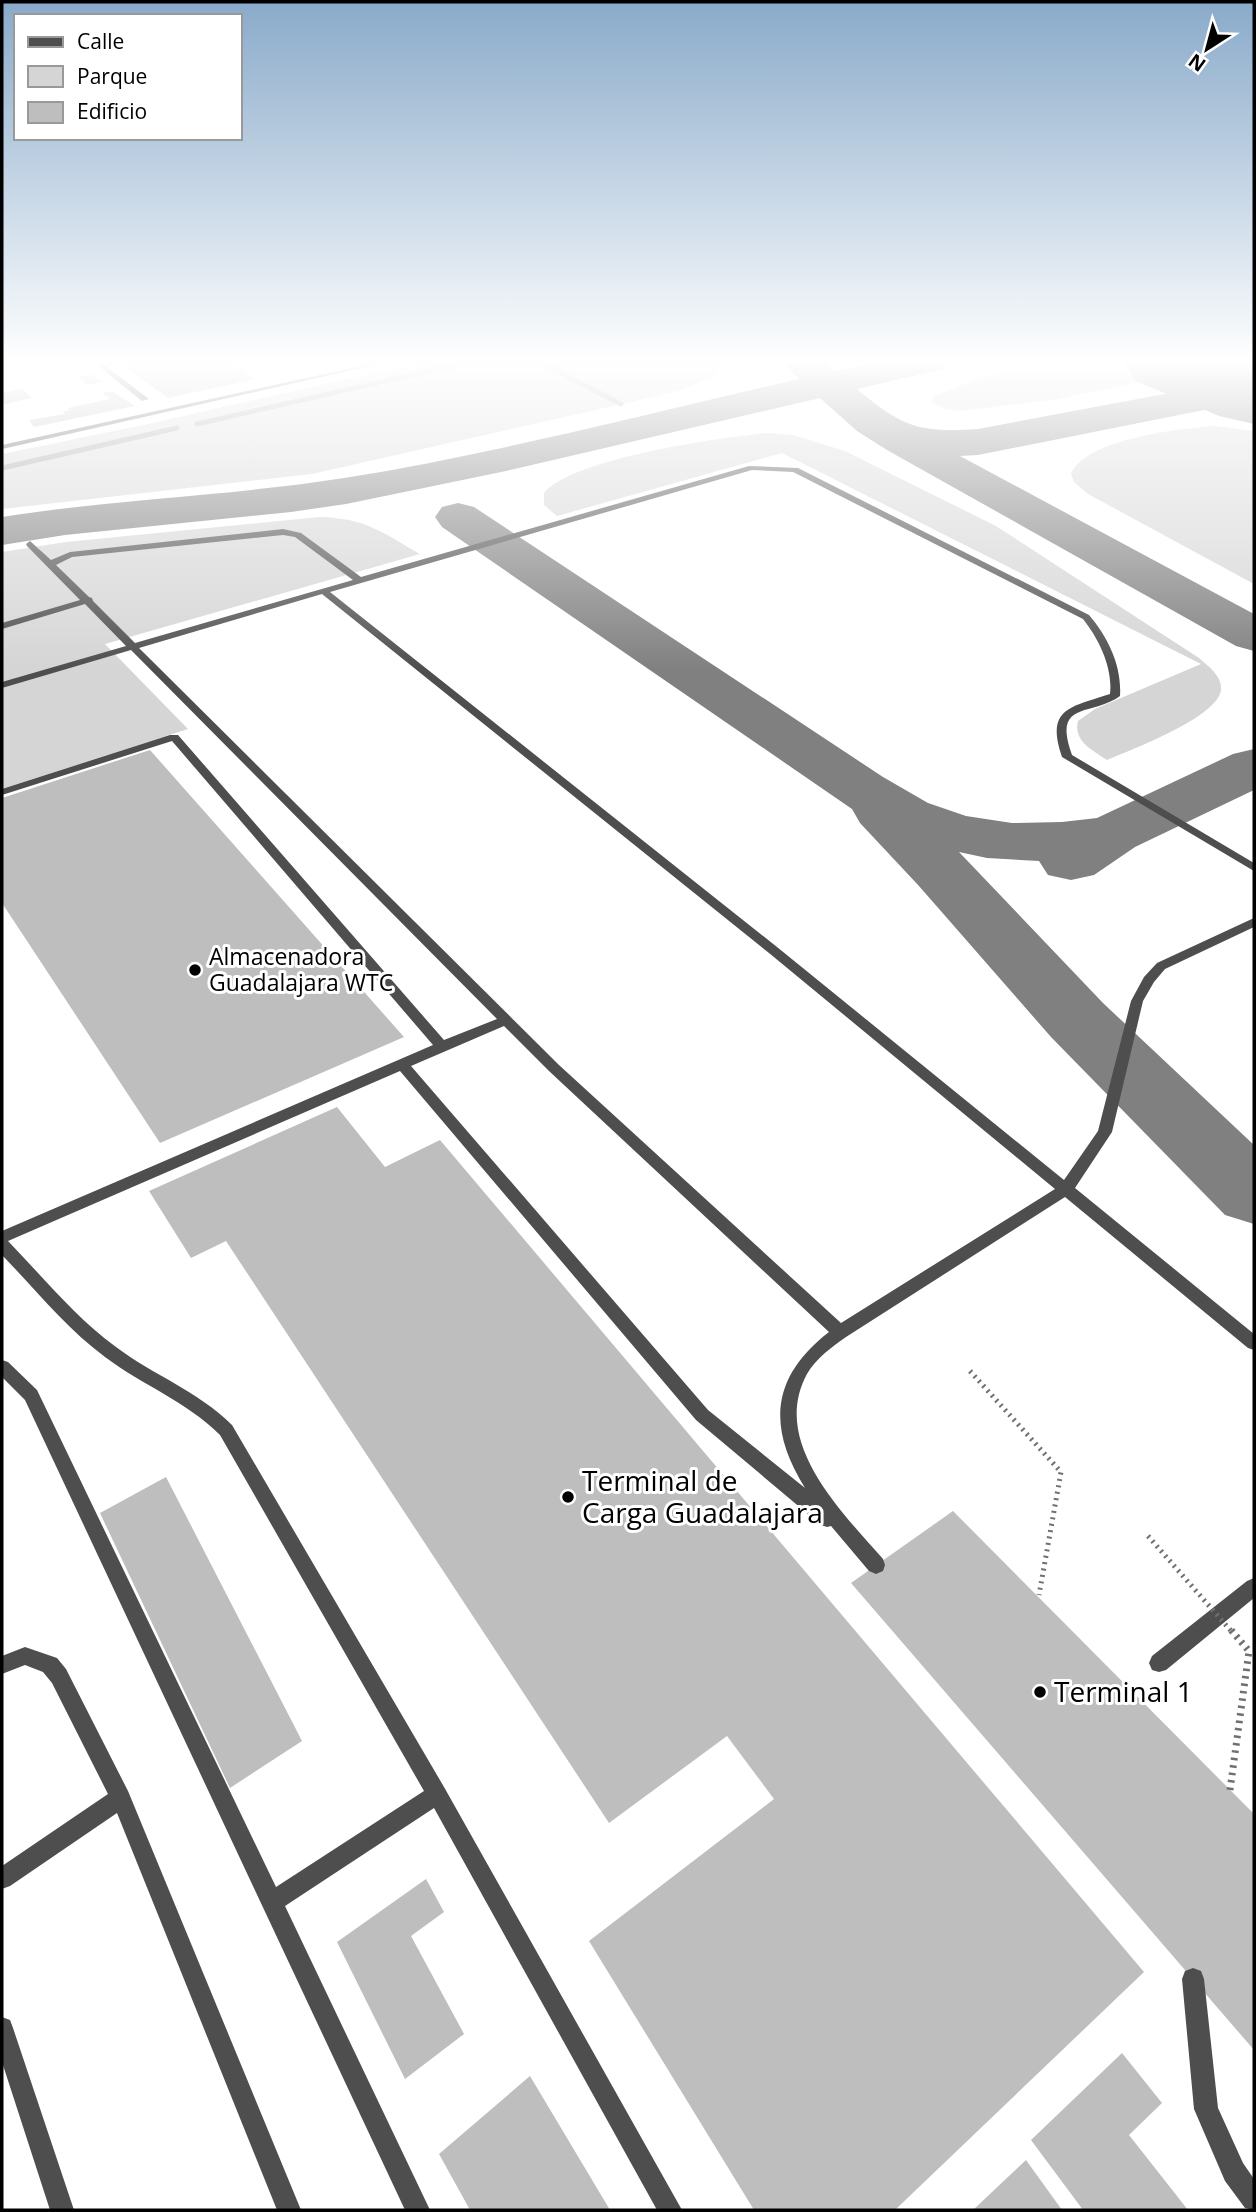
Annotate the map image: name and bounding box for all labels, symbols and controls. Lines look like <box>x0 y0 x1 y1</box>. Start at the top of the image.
legend <box>14 14 242 140</box>
north arrow <box>1172 14 1242 84</box>
text: Calle <box>77 27 124 55</box>
text: N <box>1183 48 1211 78</box>
text: Parque <box>77 62 147 90</box>
text: Edificio <box>77 97 147 125</box>
place label: Almacenadora Guadalajara WTC <box>209 940 393 998</box>
marker: Almacenadora Guadalajara WTC <box>187 962 203 978</box>
place label: Terminal de Carga Guadalajara <box>582 1461 823 1531</box>
marker: Terminal de Carga Guadalajara <box>560 1489 576 1505</box>
place label: Terminal 1 <box>1054 1672 1193 1710</box>
marker: Terminal 1 <box>1032 1684 1048 1700</box>

